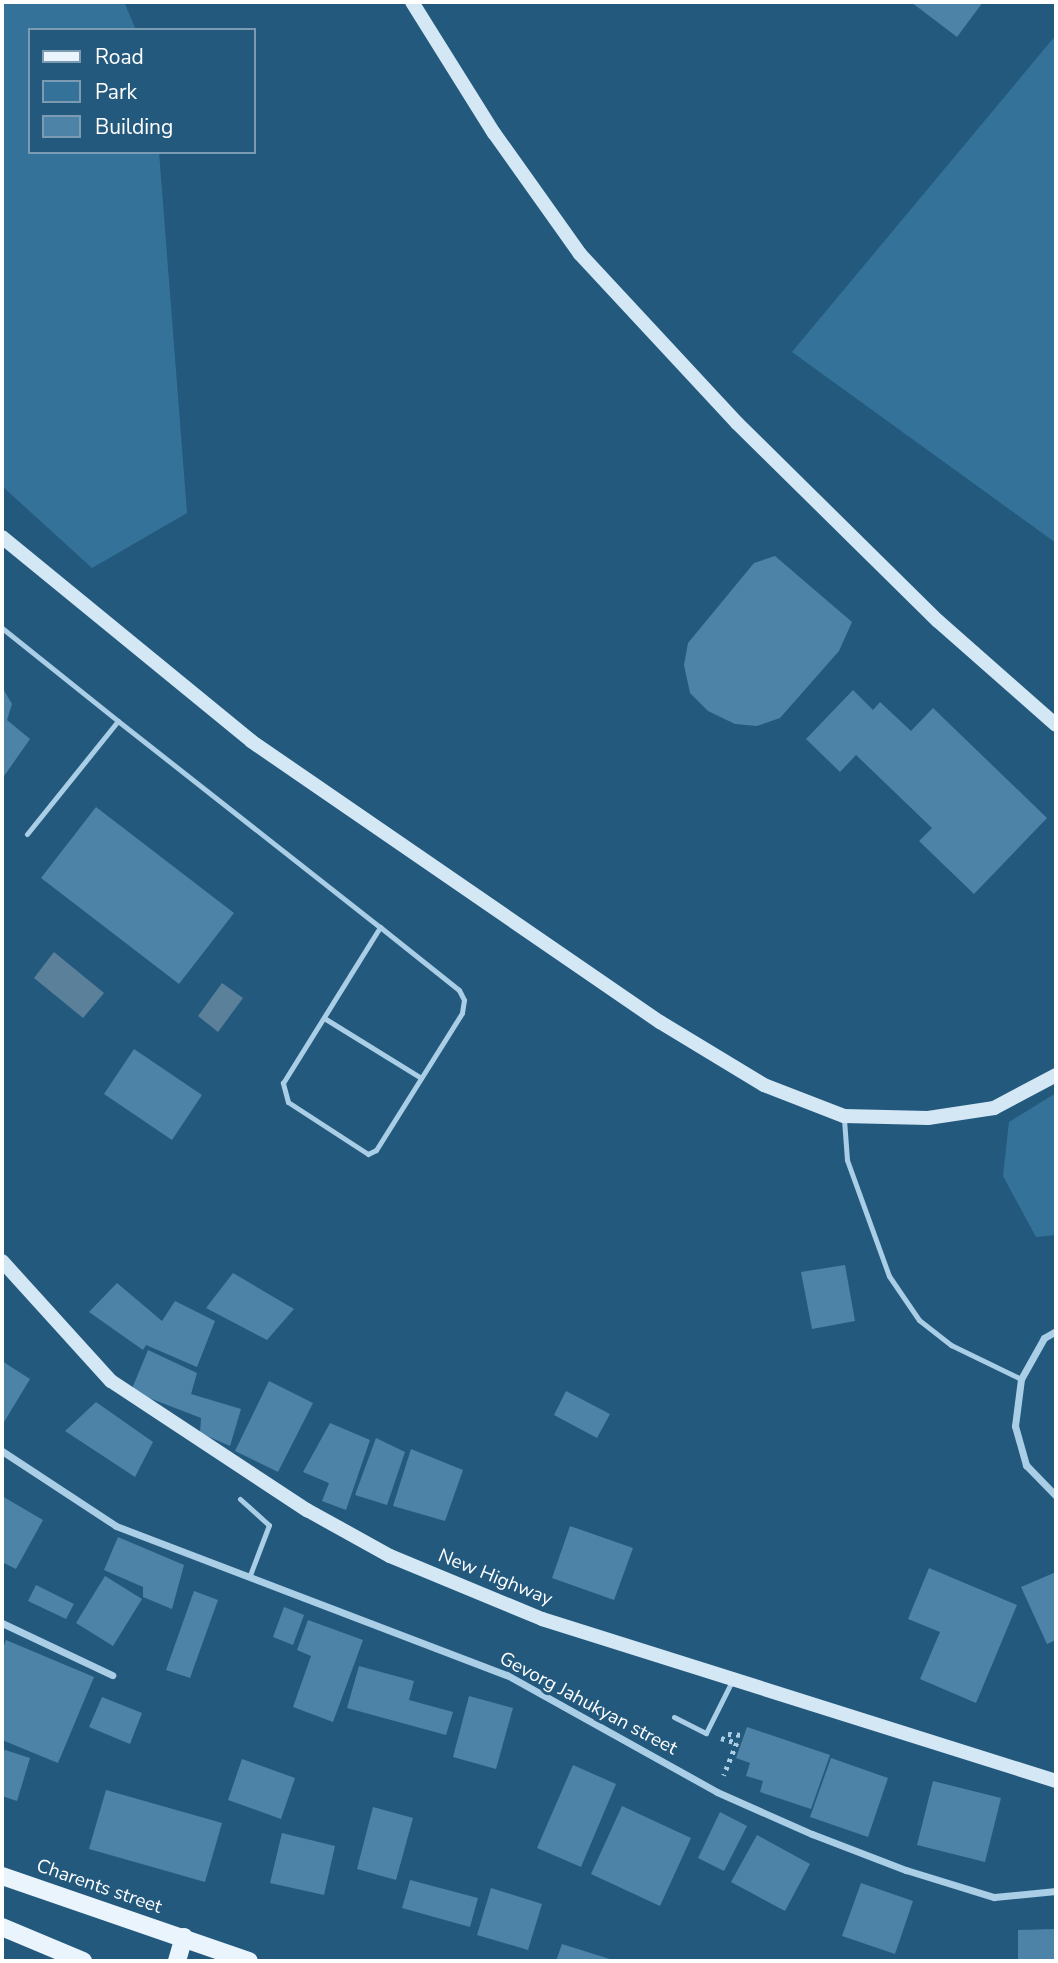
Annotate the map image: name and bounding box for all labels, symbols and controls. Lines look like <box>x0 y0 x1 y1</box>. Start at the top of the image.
legend <box>28 28 256 154</box>
text: Road <box>95 43 144 71</box>
text: Park <box>95 78 137 106</box>
text: Building <box>95 113 173 141</box>
street label: New Highway <box>435 1545 555 1611</box>
street label: Gevorg Jahukyan street <box>495 1647 681 1761</box>
street label: Charents street <box>33 1855 165 1919</box>

